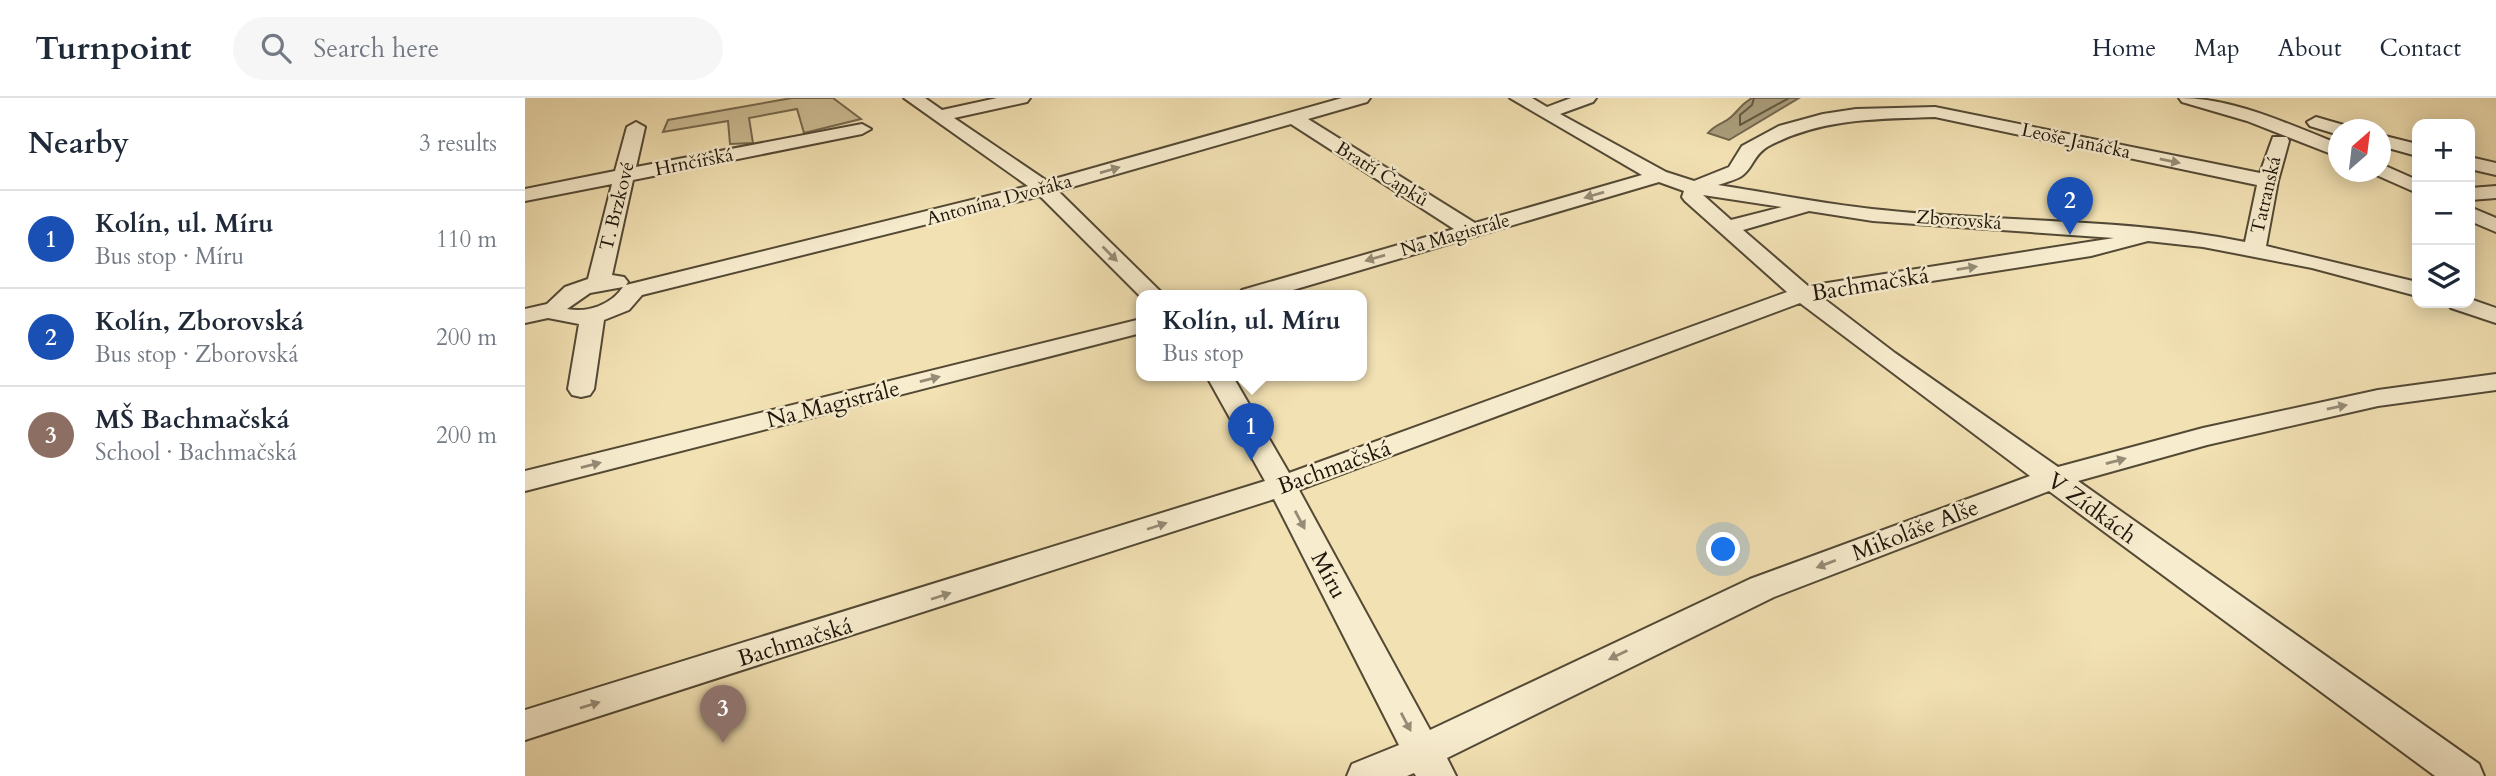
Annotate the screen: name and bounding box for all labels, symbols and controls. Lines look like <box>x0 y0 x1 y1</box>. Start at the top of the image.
search box <box>233 17 723 80</box>
text: Turnpoint <box>35 26 191 71</box>
icon: search <box>257 29 295 67</box>
text: Search here <box>313 31 439 66</box>
text: Home <box>2092 32 2156 65</box>
text: Map <box>2194 32 2240 65</box>
text: About <box>2278 32 2342 65</box>
text: Contact <box>2380 32 2461 65</box>
street label: Leoše Janáčka <box>2019 117 2133 165</box>
north arrow <box>2328 119 2391 182</box>
map controls <box>2412 119 2475 308</box>
button: + <box>2412 119 2475 182</box>
text: Nearby <box>28 123 129 164</box>
text: 3 results <box>419 128 497 159</box>
street label: Bratří Čapků <box>1331 135 1433 213</box>
street label: Hrnčířská <box>653 142 735 182</box>
street label: Tatranská <box>2244 154 2288 236</box>
one-way arrow <box>2159 155 2181 166</box>
street label: T. Brzkové <box>593 159 641 253</box>
one-way arrow <box>1100 164 1121 174</box>
street label: Antonína Dvořáka <box>923 168 1075 232</box>
pin: 2 <box>2047 177 2093 235</box>
button: − <box>2412 182 2475 245</box>
one-way arrow <box>1583 190 1604 200</box>
street label: Zborovská <box>1915 204 2003 236</box>
text: Kolín, ul. Míru <box>95 206 274 241</box>
street label: Na Magistrále <box>1397 207 1513 263</box>
text: 1 <box>45 224 57 255</box>
text: 110 m <box>436 224 497 255</box>
text: Bus stop · Míru <box>95 241 244 272</box>
one-way arrow <box>1101 245 1118 261</box>
button: layers <box>2412 245 2475 308</box>
one-way arrow <box>1364 254 1385 264</box>
street label: Bachmačská <box>1809 259 1931 309</box>
one-way arrow <box>1956 262 1978 273</box>
popup <box>1136 290 1367 381</box>
text: Kolín, ul. Míru <box>1162 303 1341 338</box>
text: Kolín, Zborovská <box>95 304 304 339</box>
text: 2 <box>45 322 57 353</box>
text: 200 m <box>436 322 497 353</box>
text: Bus stop <box>1162 338 1244 369</box>
text: Bus stop · Zborovská <box>95 339 299 370</box>
street label: Na Magistrále <box>763 372 903 436</box>
one-way arrow <box>920 373 942 384</box>
text: MŠ Bachmačská <box>95 402 290 437</box>
one-way arrow <box>2326 402 2348 413</box>
pin: 1 <box>1228 403 1274 461</box>
text: 3 <box>45 420 57 451</box>
text: 200 m <box>436 420 497 451</box>
street label: Bachmačská <box>1273 432 1395 502</box>
text: School · Bachmačská <box>95 437 297 468</box>
one-way arrow <box>2106 455 2128 466</box>
one-way arrow <box>580 459 602 470</box>
street label: V Zídkách <box>2041 465 2143 551</box>
street label: Mikoláše Alše <box>1847 492 1983 568</box>
one-way arrow <box>1294 510 1306 530</box>
one-way arrow <box>1147 520 1168 531</box>
your location <box>1706 532 1740 566</box>
street label: Míru <box>1304 546 1354 604</box>
one-way arrow <box>1816 558 1837 569</box>
one-way arrow <box>930 590 951 600</box>
street label: Bachmačská <box>734 610 856 674</box>
one-way arrow <box>1608 650 1628 661</box>
pin: 3 <box>700 685 746 743</box>
one-way arrow <box>580 699 601 710</box>
one-way arrow <box>1400 712 1411 732</box>

